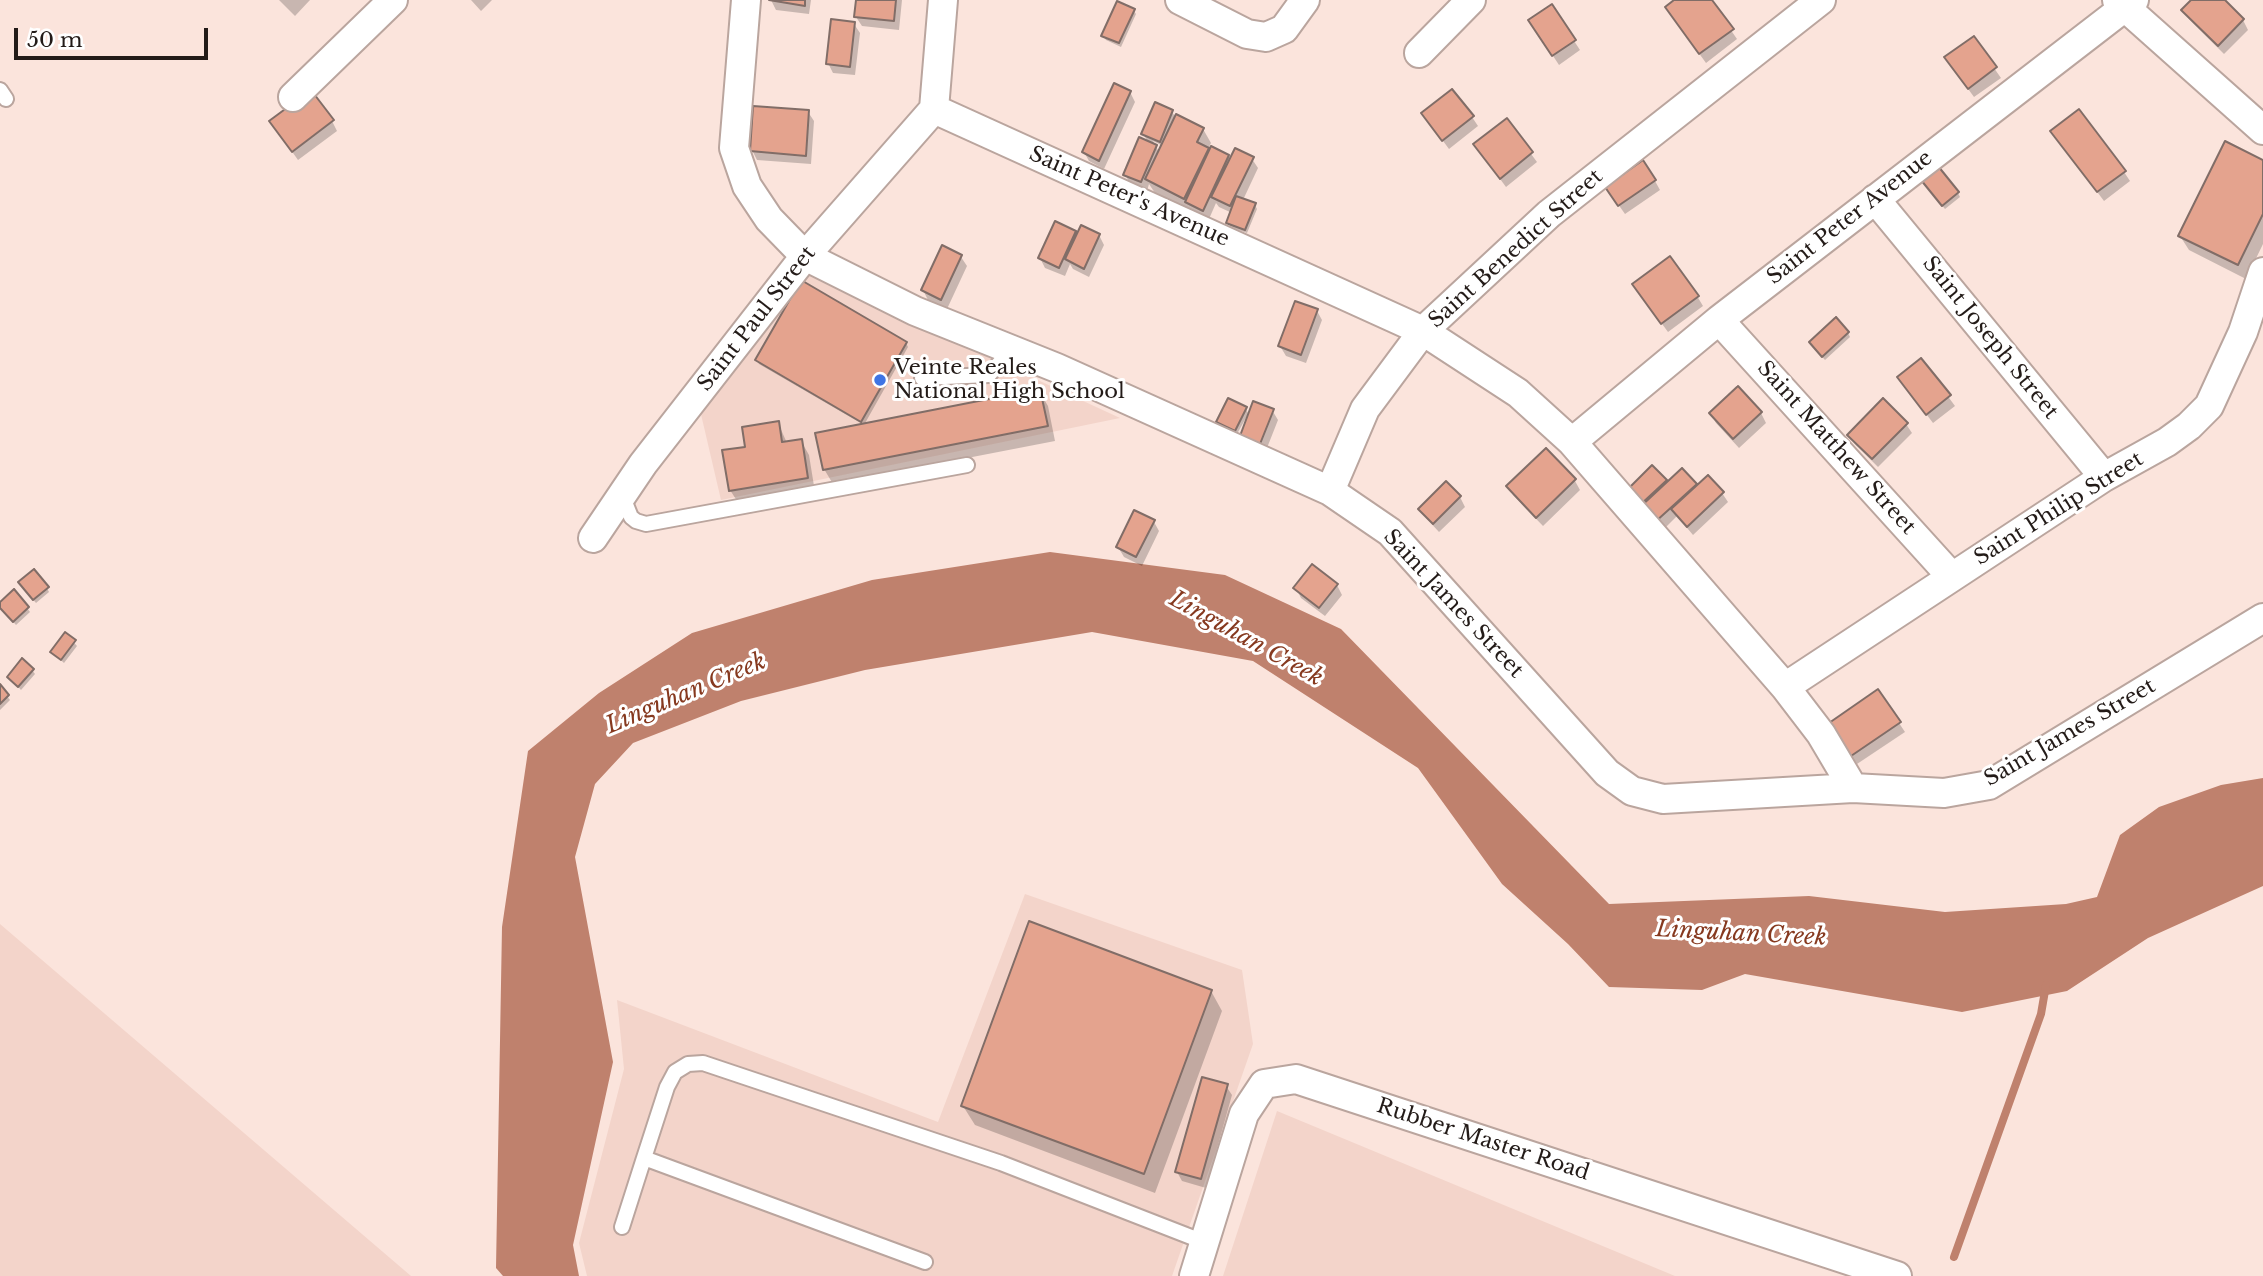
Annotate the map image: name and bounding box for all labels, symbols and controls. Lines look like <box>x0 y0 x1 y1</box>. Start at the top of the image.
scale bar <box>18 14 212 58</box>
text: 50 m <box>27 27 82 53</box>
street label: Saint Peter's Avenue <box>1025 141 1233 253</box>
street label: Saint Peter Avenue <box>1762 146 1938 290</box>
street label: Saint Benedict Street <box>1424 164 1608 334</box>
street label: Saint Paul Street <box>693 242 821 396</box>
street label: Saint Joseph Street <box>1917 252 2063 424</box>
place label: Veinte Reales National High School <box>894 355 1125 405</box>
street label: Saint Matthew Street <box>1752 356 1920 540</box>
marker: Veinte Reales National High School <box>872 372 888 388</box>
street label: Saint Philip Street <box>1970 447 2148 571</box>
street label: Saint James Street <box>1378 525 1528 683</box>
water label: Linguhan Creek <box>1165 585 1327 693</box>
water label: Linguhan Creek <box>602 648 770 740</box>
street label: Saint James Street <box>1980 674 2160 792</box>
water label: Linguhan Creek <box>1655 916 1827 952</box>
street label: Rubber Master Road <box>1373 1094 1593 1186</box>

